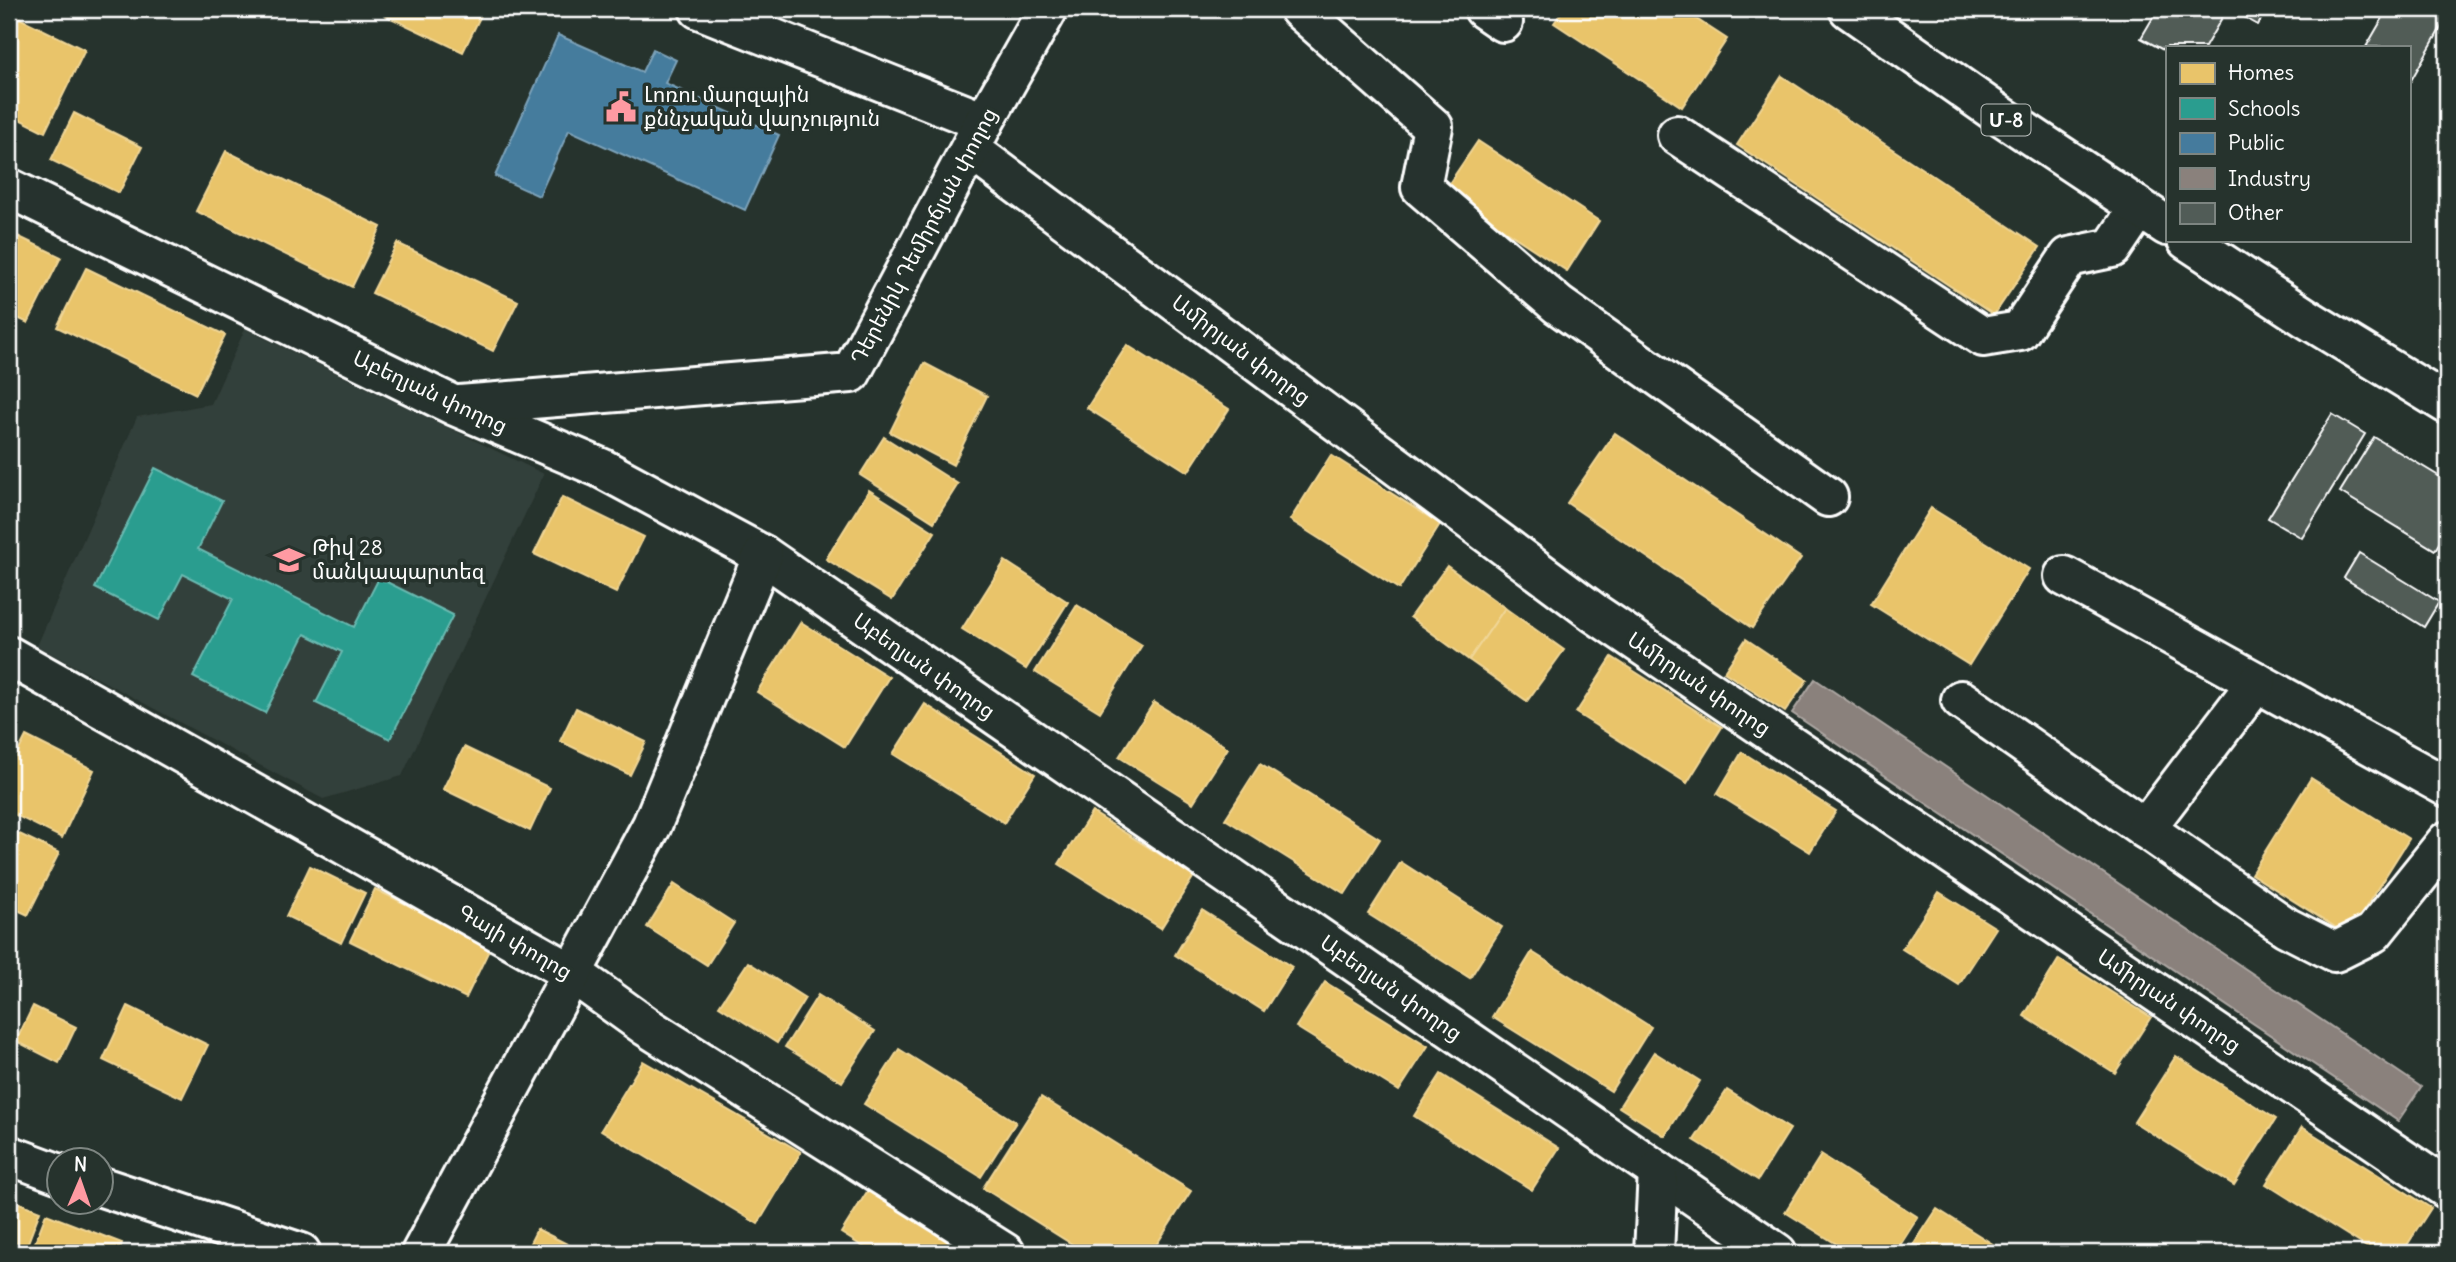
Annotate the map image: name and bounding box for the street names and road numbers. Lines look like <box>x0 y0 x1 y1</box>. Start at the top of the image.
street label: Դերենիկ Դեմիրճյան փողոց <box>844 103 1003 369</box>
road number: Մ-8 <box>1982 104 2030 136</box>
street label: Ամիրյան փողոց <box>1166 288 1316 411</box>
street label: Աբեղյան փողոց <box>349 344 512 439</box>
street label: Աբեղյան փողոց <box>848 607 1001 725</box>
street label: Ամիրյան փողոց <box>1622 626 1776 742</box>
street label: Գայի փողոց <box>453 898 577 985</box>
street label: Աբեղյան փողոց <box>1315 929 1468 1047</box>
street label: Ամիրյան փողոց <box>2092 943 2246 1059</box>

